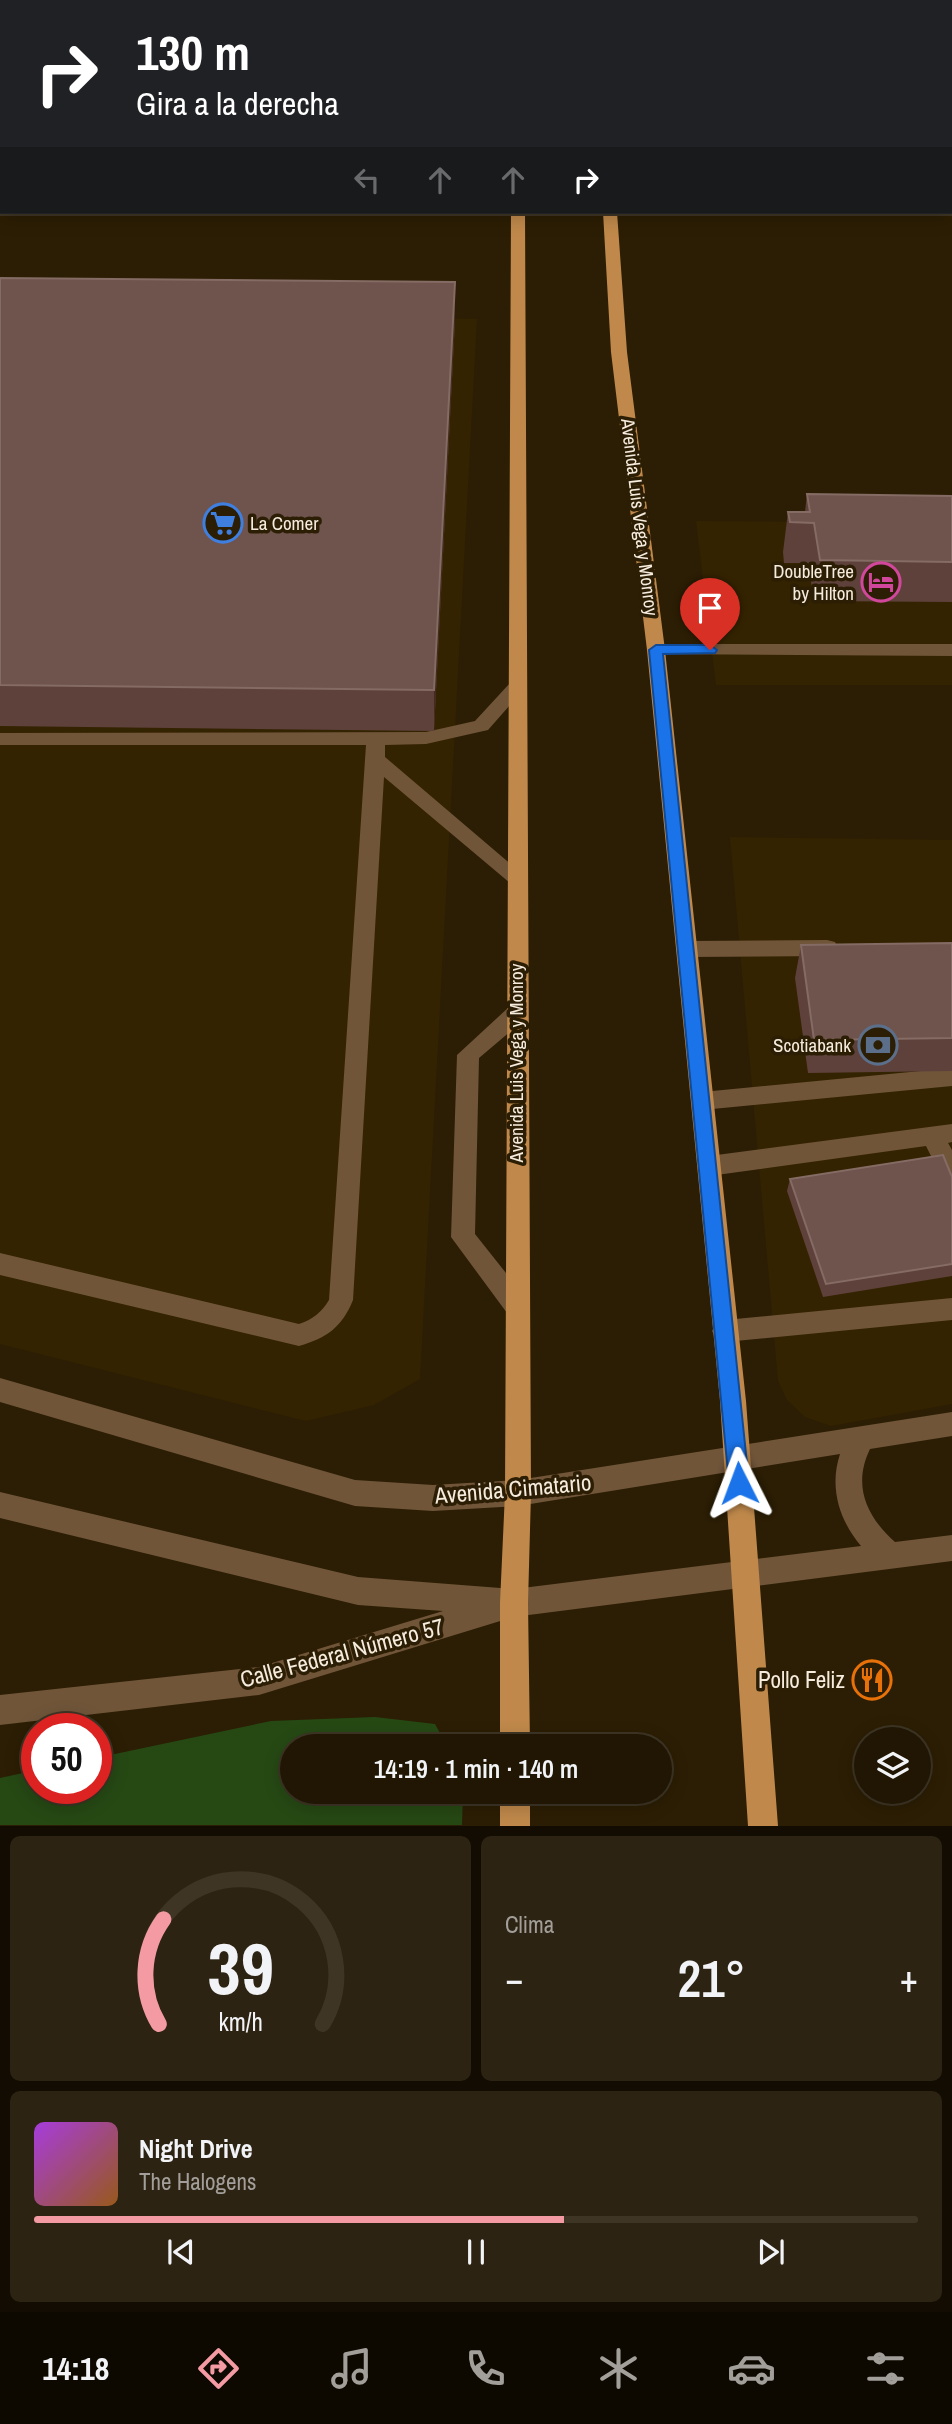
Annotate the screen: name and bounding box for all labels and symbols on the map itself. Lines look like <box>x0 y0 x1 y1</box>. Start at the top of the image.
street label: Avenida Luis Vega y Monroy <box>615 416 665 618</box>
supermarket icon: La Comer <box>202 502 244 544</box>
place label: La Comer <box>250 510 319 536</box>
place label: DoubleTree by Hilton <box>773 558 854 606</box>
hotel icon: DoubleTree by Hilton <box>860 561 902 603</box>
pin <box>680 578 740 650</box>
street label: Avenida Luis Vega y Monroy <box>503 963 529 1163</box>
bank icon: Scotiabank <box>857 1024 899 1066</box>
place label: Scotiabank <box>773 1032 851 1058</box>
position arrow <box>702 1446 776 1520</box>
street label: Avenida Cimatario <box>432 1466 592 1511</box>
street label: Calle Federal Número 57 <box>237 1610 447 1695</box>
restaurant icon: Pollo Feliz <box>851 1659 893 1701</box>
place label: Pollo Feliz <box>758 1664 845 1695</box>
speed limit sign: 50 <box>21 1713 112 1804</box>

